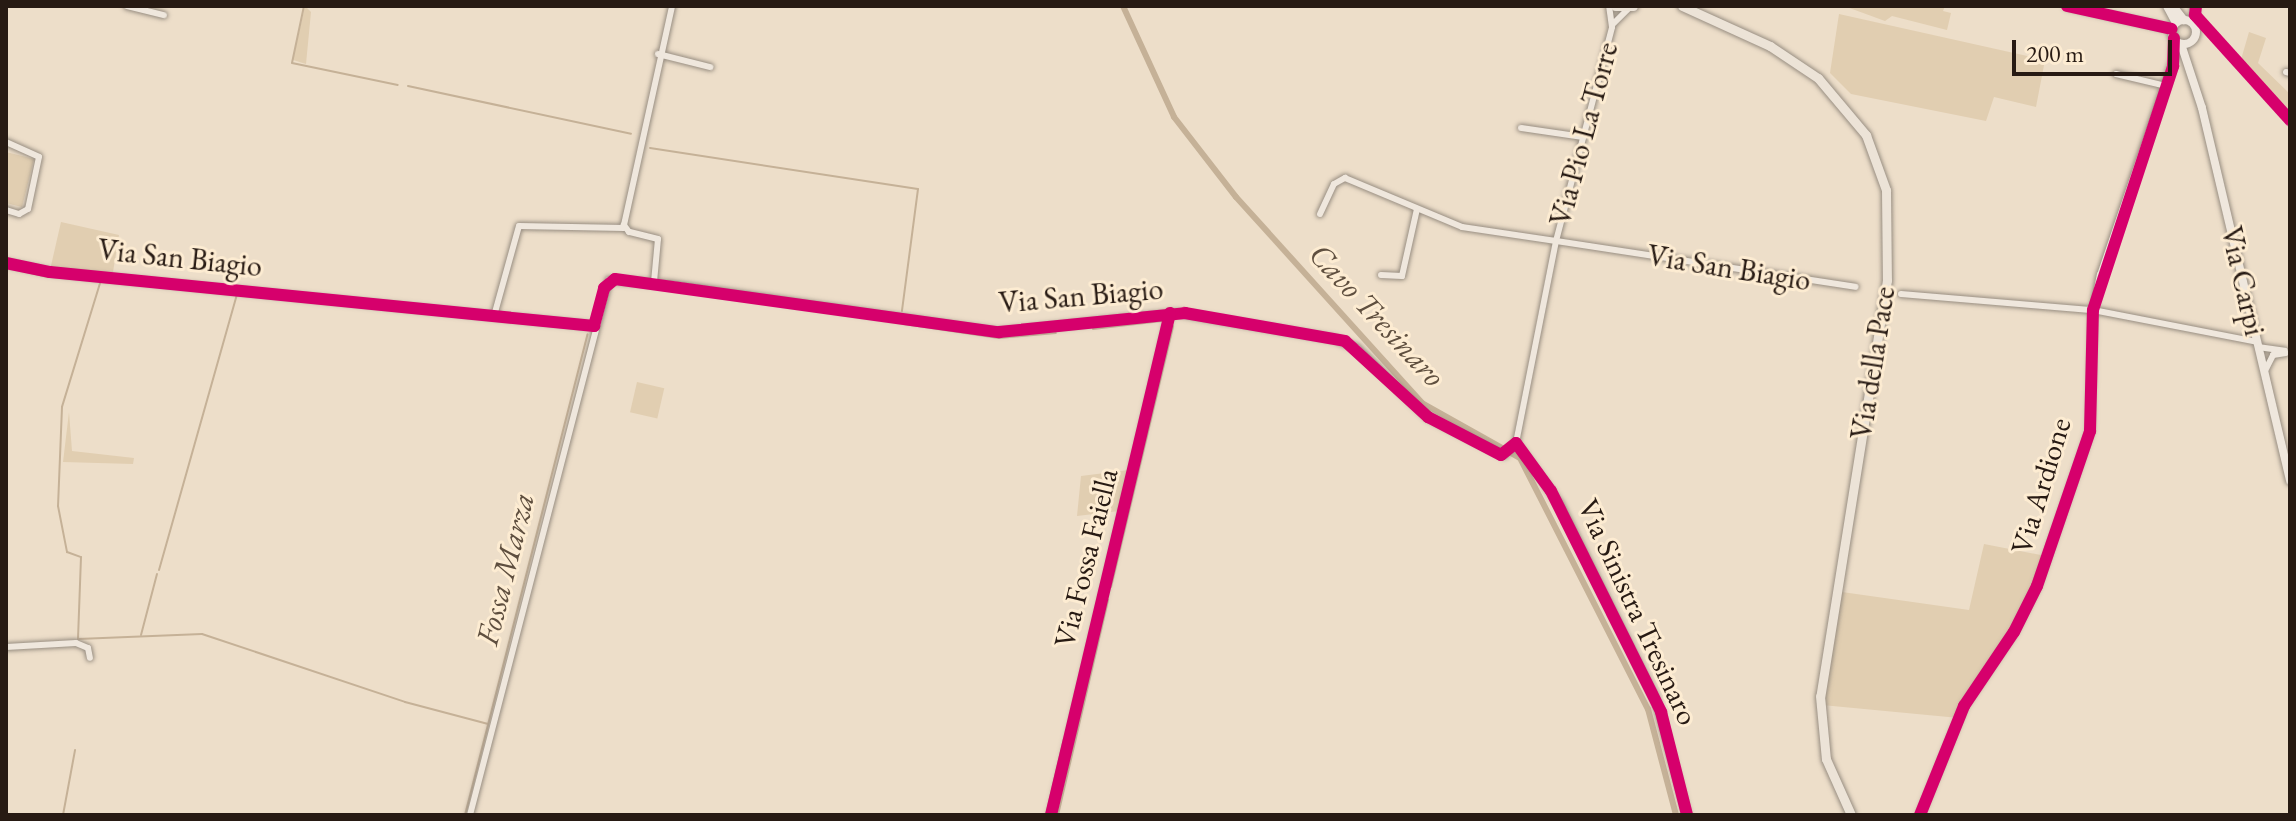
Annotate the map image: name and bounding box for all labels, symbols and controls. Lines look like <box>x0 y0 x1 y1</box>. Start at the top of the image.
scale bar <box>2016 24 2176 74</box>
street label: Via Pio La Torre <box>1542 38 1626 230</box>
text: 200 m <box>2026 38 2084 69</box>
street label: Via Carpi <box>2213 223 2273 339</box>
street label: Via San Biagio <box>96 231 264 285</box>
water label: Cavo Tresinaro <box>1301 235 1453 395</box>
street label: Via San Biagio <box>1645 237 1813 299</box>
street label: Via San Biagio <box>997 271 1165 321</box>
street label: Via della Pace <box>1843 284 1903 442</box>
street label: Via Ardione <box>2003 414 2079 558</box>
street label: Via Fossa Faiella <box>1046 465 1126 651</box>
water label: Fossa Marza <box>468 489 542 649</box>
street label: Via Sinistra Tresinaro <box>1570 493 1706 731</box>

